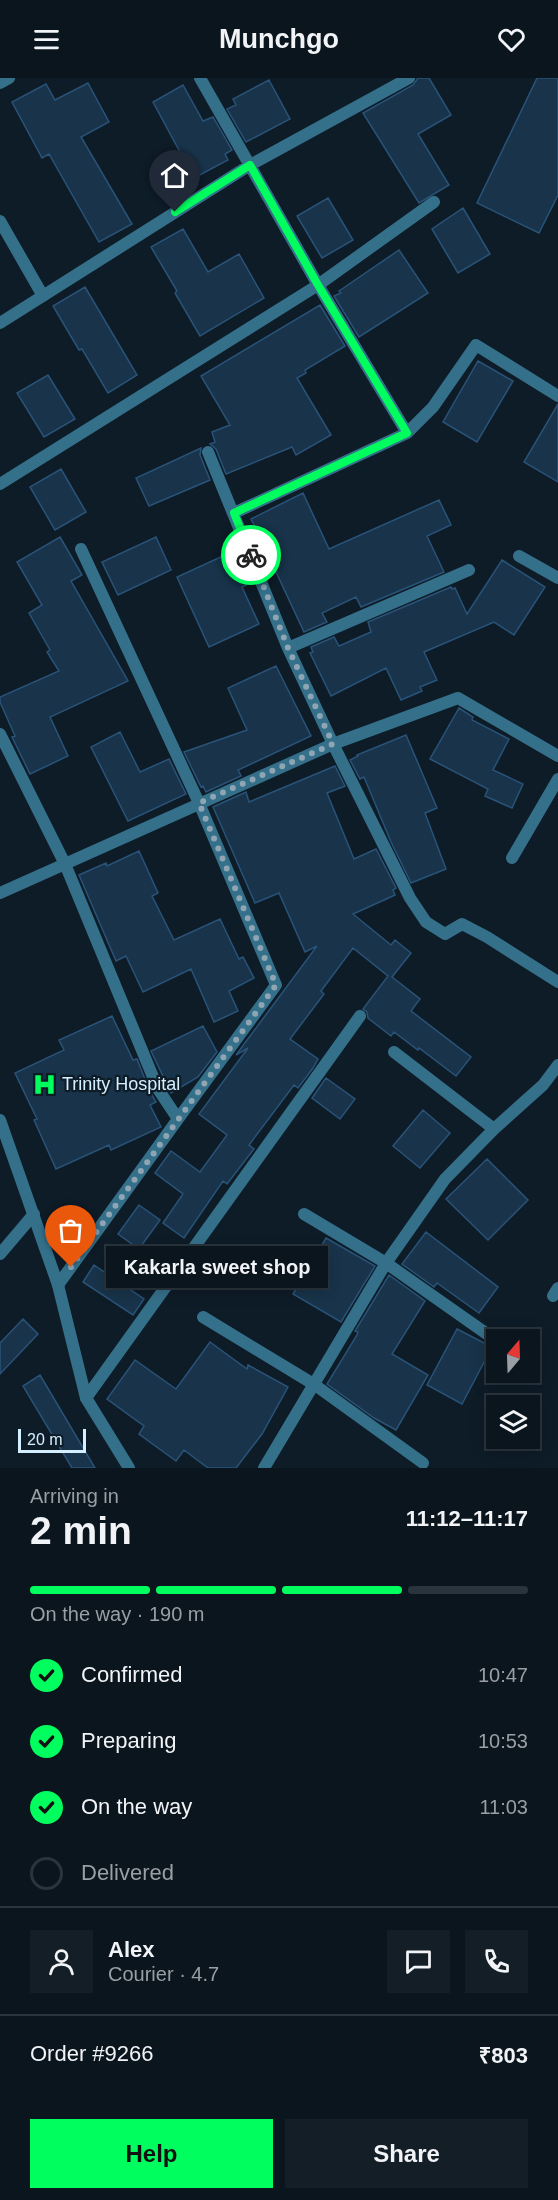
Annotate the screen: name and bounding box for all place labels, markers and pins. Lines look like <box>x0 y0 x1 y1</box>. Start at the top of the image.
pin <box>149 150 200 212</box>
hospital icon: Trinity Hospital <box>31 1071 57 1097</box>
place label: Trinity Hospital <box>62 1074 180 1094</box>
pin <box>45 1205 96 1267</box>
callout: Kakarla sweet shop <box>107 1246 329 1288</box>

